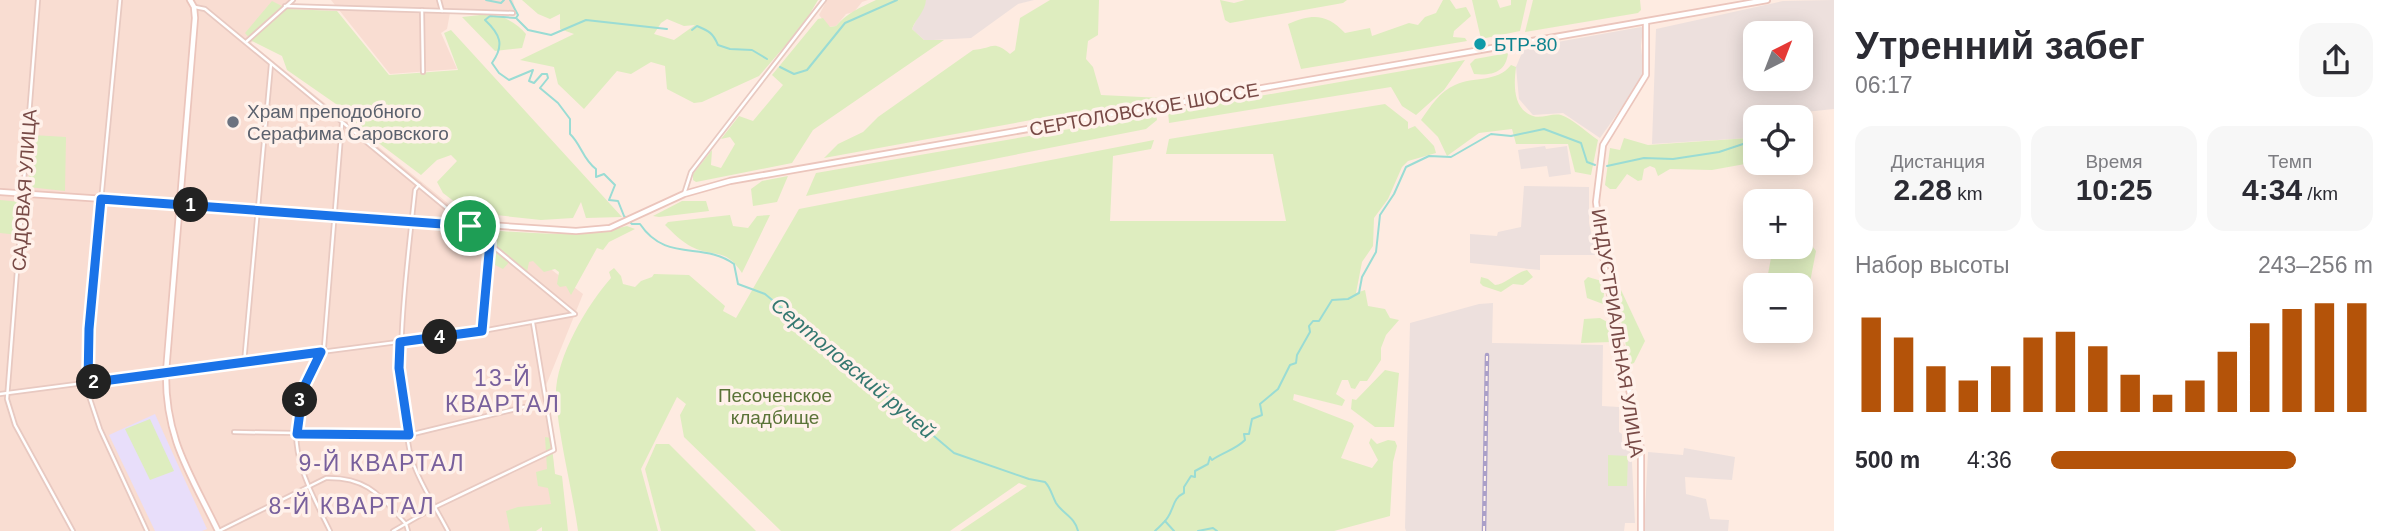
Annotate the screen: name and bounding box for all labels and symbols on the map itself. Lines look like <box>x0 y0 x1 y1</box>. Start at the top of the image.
north arrow <box>1743 21 1813 91</box>
place label: БТР-80 <box>1494 34 1557 55</box>
marker: БТР-80 <box>1472 36 1488 52</box>
street label: СЕРТОЛОВСКОЕ ШОССЕ <box>1028 79 1260 140</box>
place label: Храм преподобного Серафима Саровского <box>247 101 449 144</box>
street label: САДОВАЯ УЛИЦА <box>8 108 41 272</box>
marker: Храм преподобного Серафима Саровского <box>225 114 241 130</box>
pin: 1 <box>174 188 208 222</box>
pin <box>440 196 500 256</box>
street label: ИНДУСТРИАЛЬНАЯ УЛИЦА <box>1587 207 1648 459</box>
water label: Сертоловский ручей <box>767 292 940 443</box>
pin: 4 <box>422 320 458 354</box>
pin: 2 <box>76 364 112 400</box>
district label: 13-Й КВАРТАЛ <box>445 364 561 417</box>
pin: 3 <box>282 382 318 418</box>
park label: Песоченское кладбище <box>718 385 832 428</box>
district label: 9-Й КВАРТАЛ <box>298 449 466 476</box>
district label: 8-Й КВАРТАЛ <box>268 492 436 519</box>

